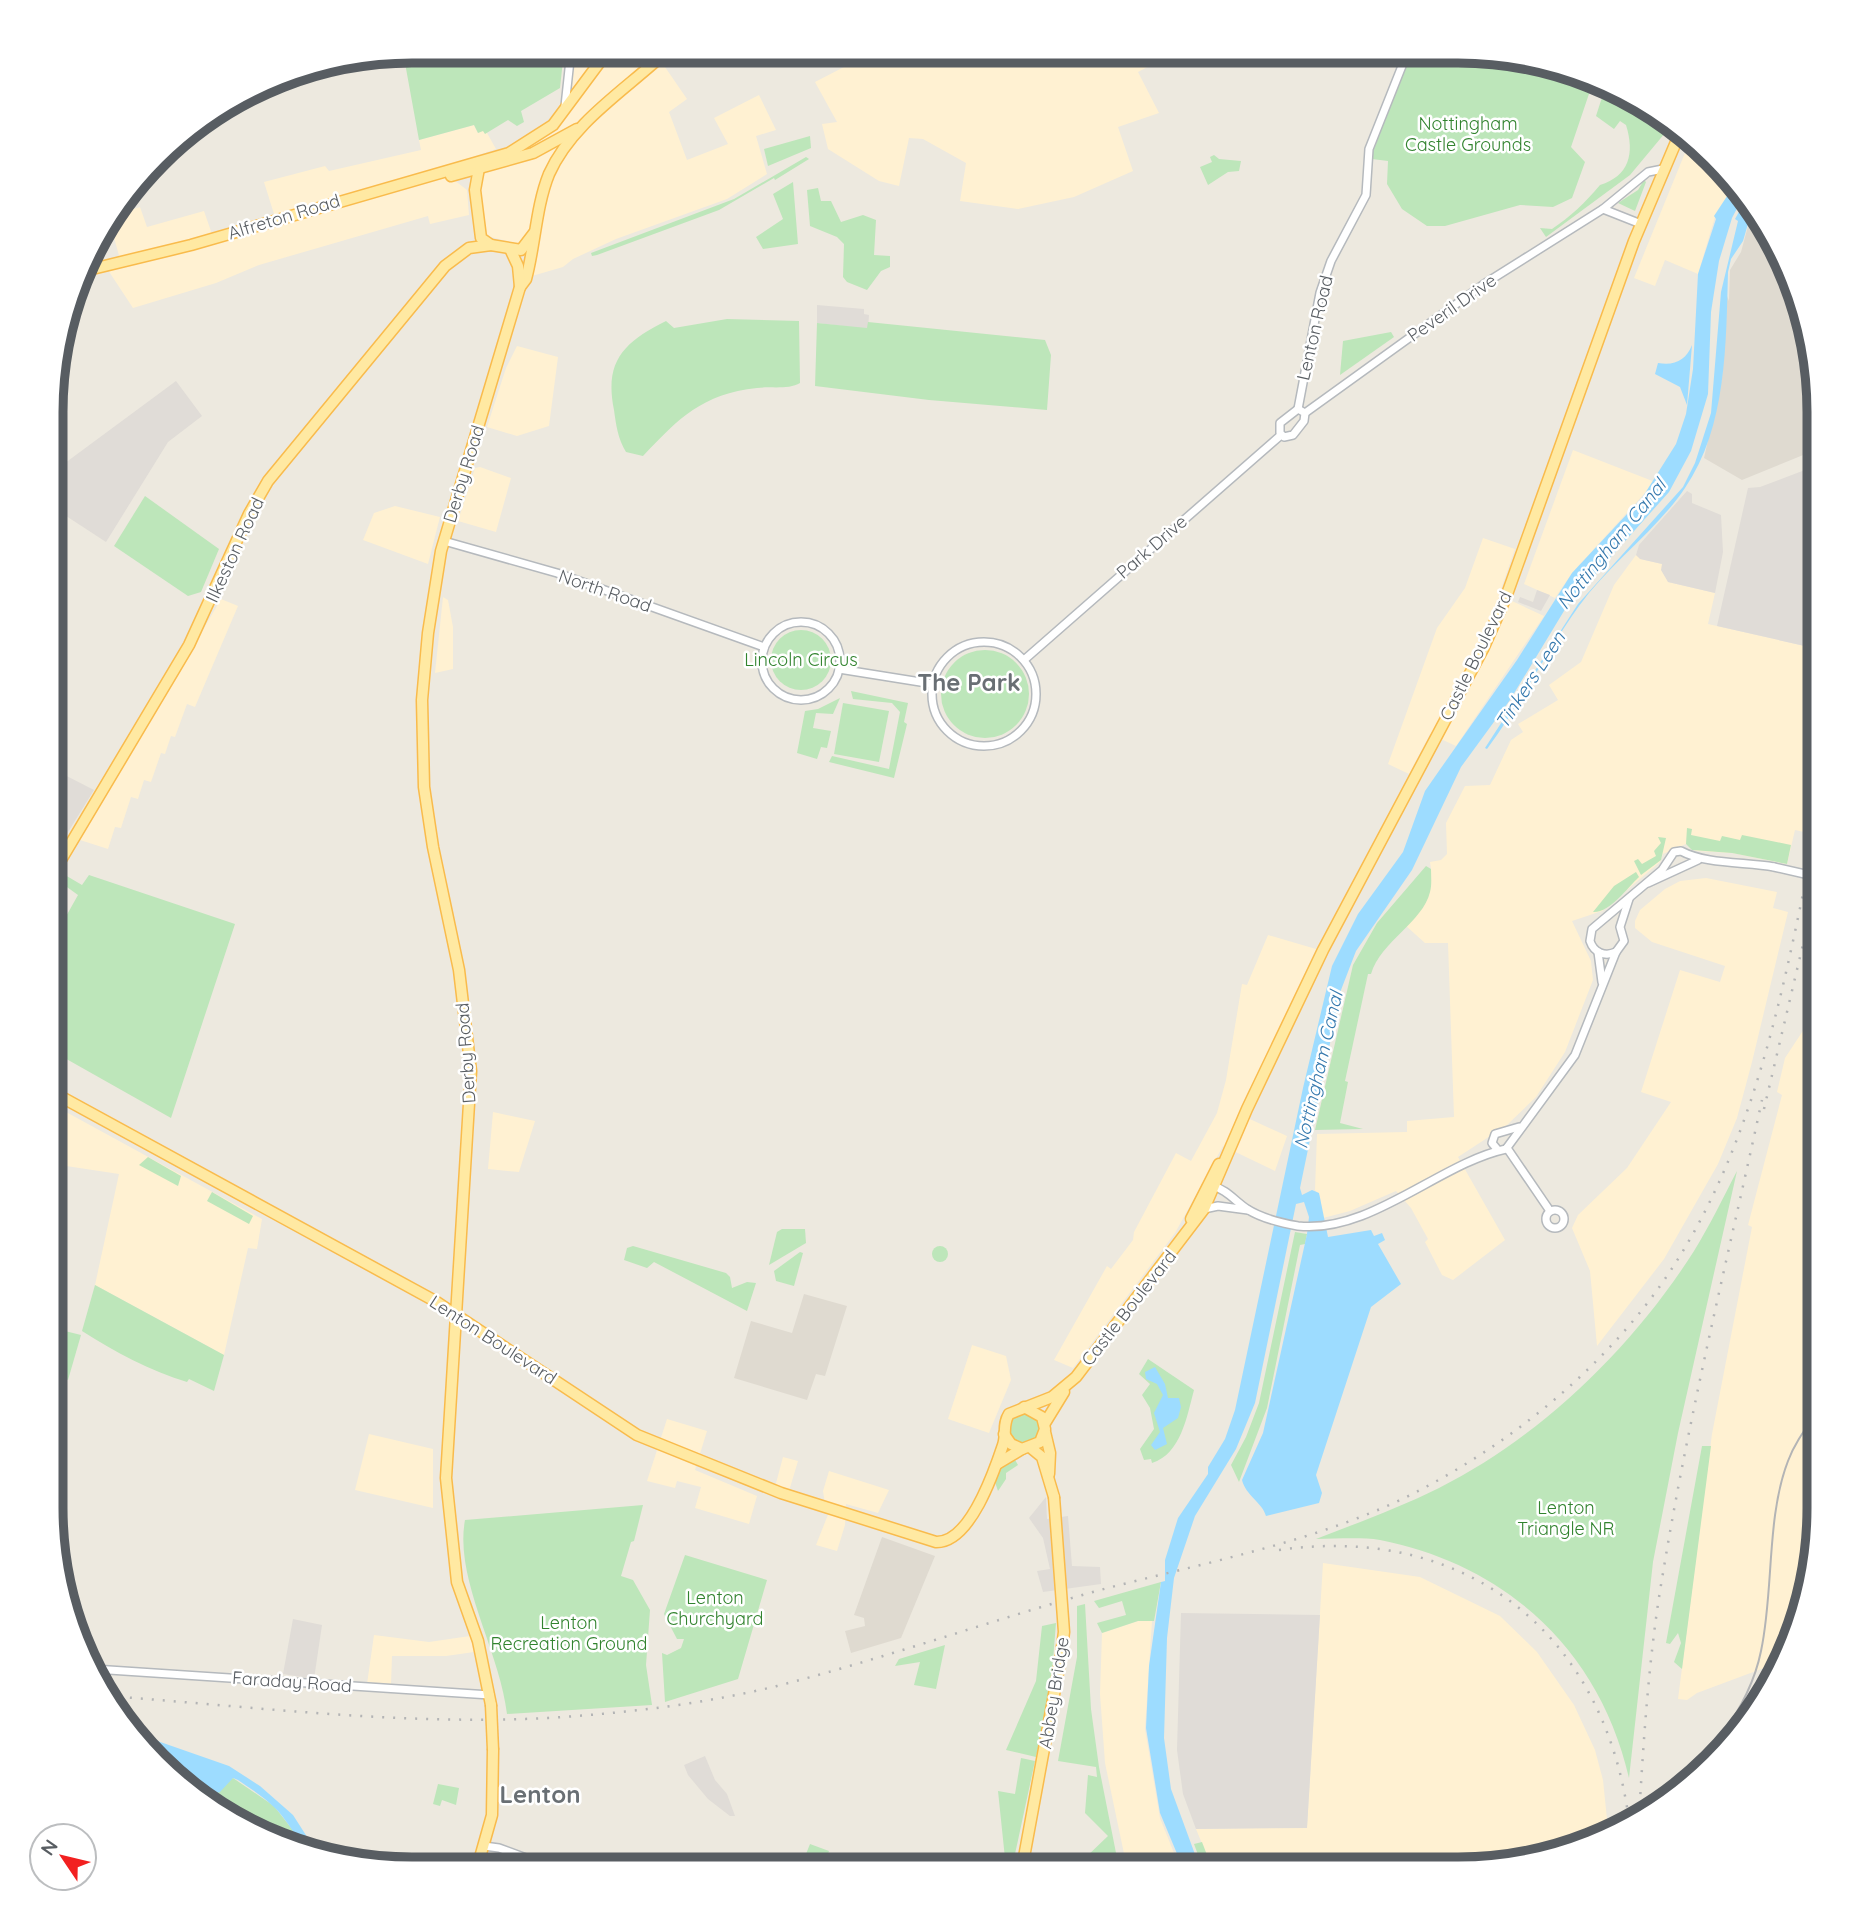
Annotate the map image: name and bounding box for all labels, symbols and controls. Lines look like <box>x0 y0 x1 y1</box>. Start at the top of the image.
park label: Nottingham Castle Grounds <box>1405 112 1531 156</box>
street label: Alfreton Road <box>225 189 343 244</box>
street label: Peveril Drive <box>1403 269 1501 347</box>
street label: Lenton Road <box>1291 273 1338 383</box>
street label: Derby Road <box>438 422 489 525</box>
water label: Nottingham Canal <box>1551 472 1673 614</box>
street label: Ilkeston Road <box>200 494 269 606</box>
street label: Park Drive <box>1112 510 1192 584</box>
street label: North Road <box>556 564 655 617</box>
street label: Castle Boulevard <box>1434 587 1517 724</box>
water label: Tinkers Leen <box>1490 626 1571 733</box>
park label: Lincoln Circus <box>744 648 858 671</box>
district label: The Park <box>917 667 1021 697</box>
water label: Nottingham Canal <box>1288 986 1348 1151</box>
street label: Derby Road <box>451 1002 480 1104</box>
street label: Castle Boulevard <box>1076 1245 1181 1370</box>
street label: Lenton Boulevard <box>425 1290 561 1389</box>
park label: Lenton Triangle NR <box>1517 1496 1615 1540</box>
park label: Lenton Churchyard <box>667 1586 763 1630</box>
park label: Lenton Recreation Ground <box>491 1611 647 1655</box>
street label: Abbey Bridge <box>1033 1635 1074 1751</box>
street label: Faraday Road <box>231 1666 353 1697</box>
district label: Lenton <box>500 1779 580 1809</box>
north arrow <box>28 1822 98 1892</box>
text: N <box>35 1835 63 1860</box>

